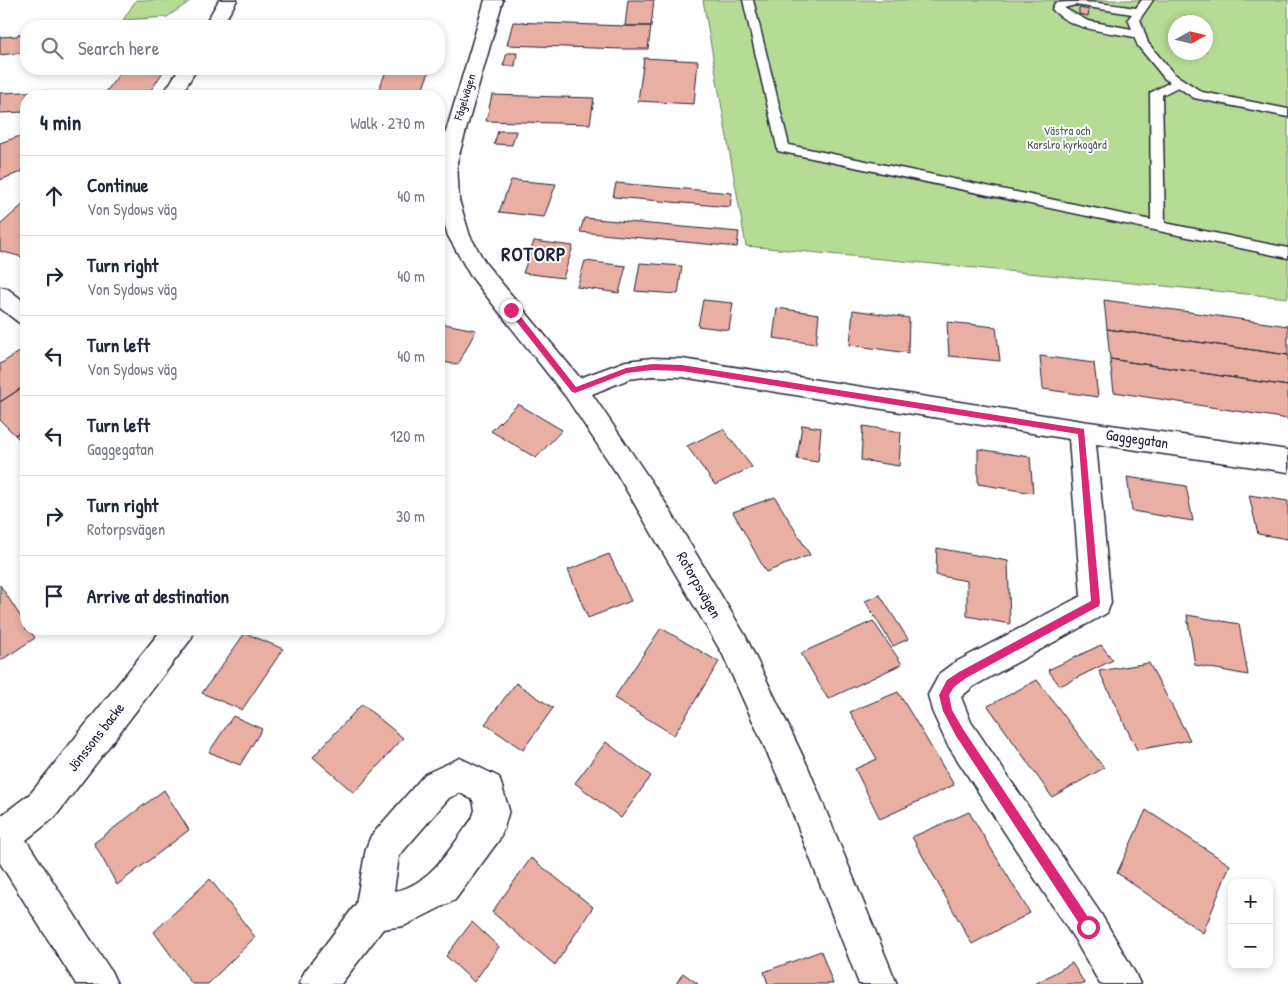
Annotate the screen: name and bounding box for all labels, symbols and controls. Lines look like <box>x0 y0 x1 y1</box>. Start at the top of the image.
north arrow <box>1168 15 1213 60</box>
search box <box>20 20 445 75</box>
icon: search <box>38 34 66 62</box>
text: Search here <box>78 35 159 61</box>
street label: Fågelvägen <box>449 72 480 123</box>
text: 4 min <box>40 108 81 137</box>
text: Walk · 270 m <box>350 112 425 134</box>
park label: Västra och Karslro kyrkogård <box>1027 122 1107 153</box>
text: Continue <box>87 172 148 198</box>
icon: ahead <box>40 182 68 210</box>
text: 40 m <box>397 185 425 207</box>
text: Von Sydows väg <box>87 198 177 220</box>
district label: ROTORP <box>501 240 567 267</box>
text: Turn right <box>87 252 158 278</box>
icon: right <box>40 262 68 290</box>
text: 40 m <box>397 265 425 287</box>
text: Von Sydows väg <box>87 278 177 300</box>
route end <box>500 299 523 322</box>
text: Turn left <box>87 332 150 358</box>
icon: left <box>40 342 68 370</box>
text: 40 m <box>397 345 425 367</box>
text: Von Sydows väg <box>87 358 177 380</box>
text: Turn left <box>87 412 150 438</box>
icon: left <box>40 422 68 450</box>
street label: Gaggegatan <box>1105 424 1170 453</box>
text: 120 m <box>390 425 425 447</box>
text: Gaggegatan <box>87 438 154 460</box>
text: Turn right <box>87 492 158 518</box>
icon: right <box>40 502 68 530</box>
text: 30 m <box>396 505 425 527</box>
text: Rotorpsvägen <box>87 518 165 540</box>
street label: Rotorpsvägen <box>672 548 727 622</box>
icon: arrive <box>40 582 68 610</box>
text: Arrive at destination <box>87 583 229 609</box>
street label: Jönssons backe <box>62 698 129 775</box>
map controls <box>1228 879 1273 969</box>
button: + <box>1228 879 1273 924</box>
route start <box>1077 916 1100 939</box>
button: − <box>1228 924 1273 969</box>

